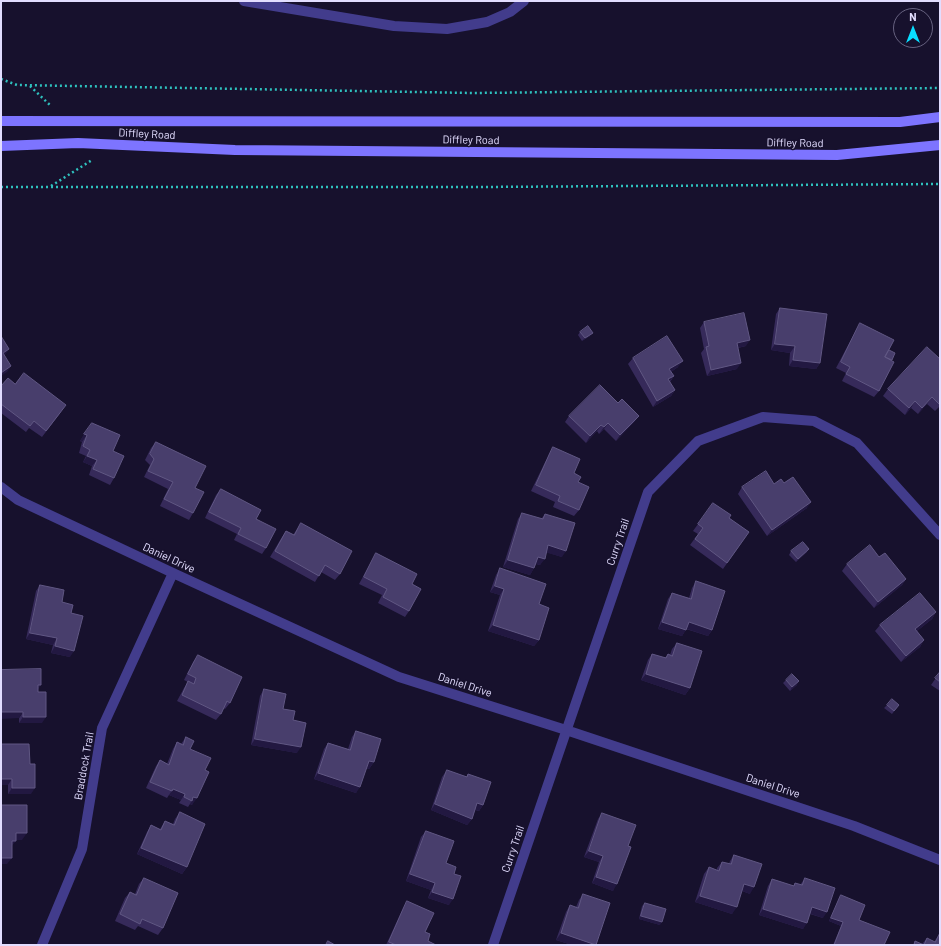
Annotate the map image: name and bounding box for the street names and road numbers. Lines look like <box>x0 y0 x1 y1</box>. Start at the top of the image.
street label: Diffley Road <box>118 126 176 142</box>
street label: Diffley Road <box>442 133 500 147</box>
street label: Diffley Road <box>766 136 824 150</box>
street label: Curry Trail <box>604 517 632 567</box>
street label: Daniel Drive <box>141 540 197 576</box>
street label: Daniel Drive <box>436 670 494 700</box>
street label: Braddock Trail <box>72 731 96 801</box>
street label: Daniel Drive <box>744 771 802 801</box>
street label: Curry Trail <box>499 824 527 874</box>

